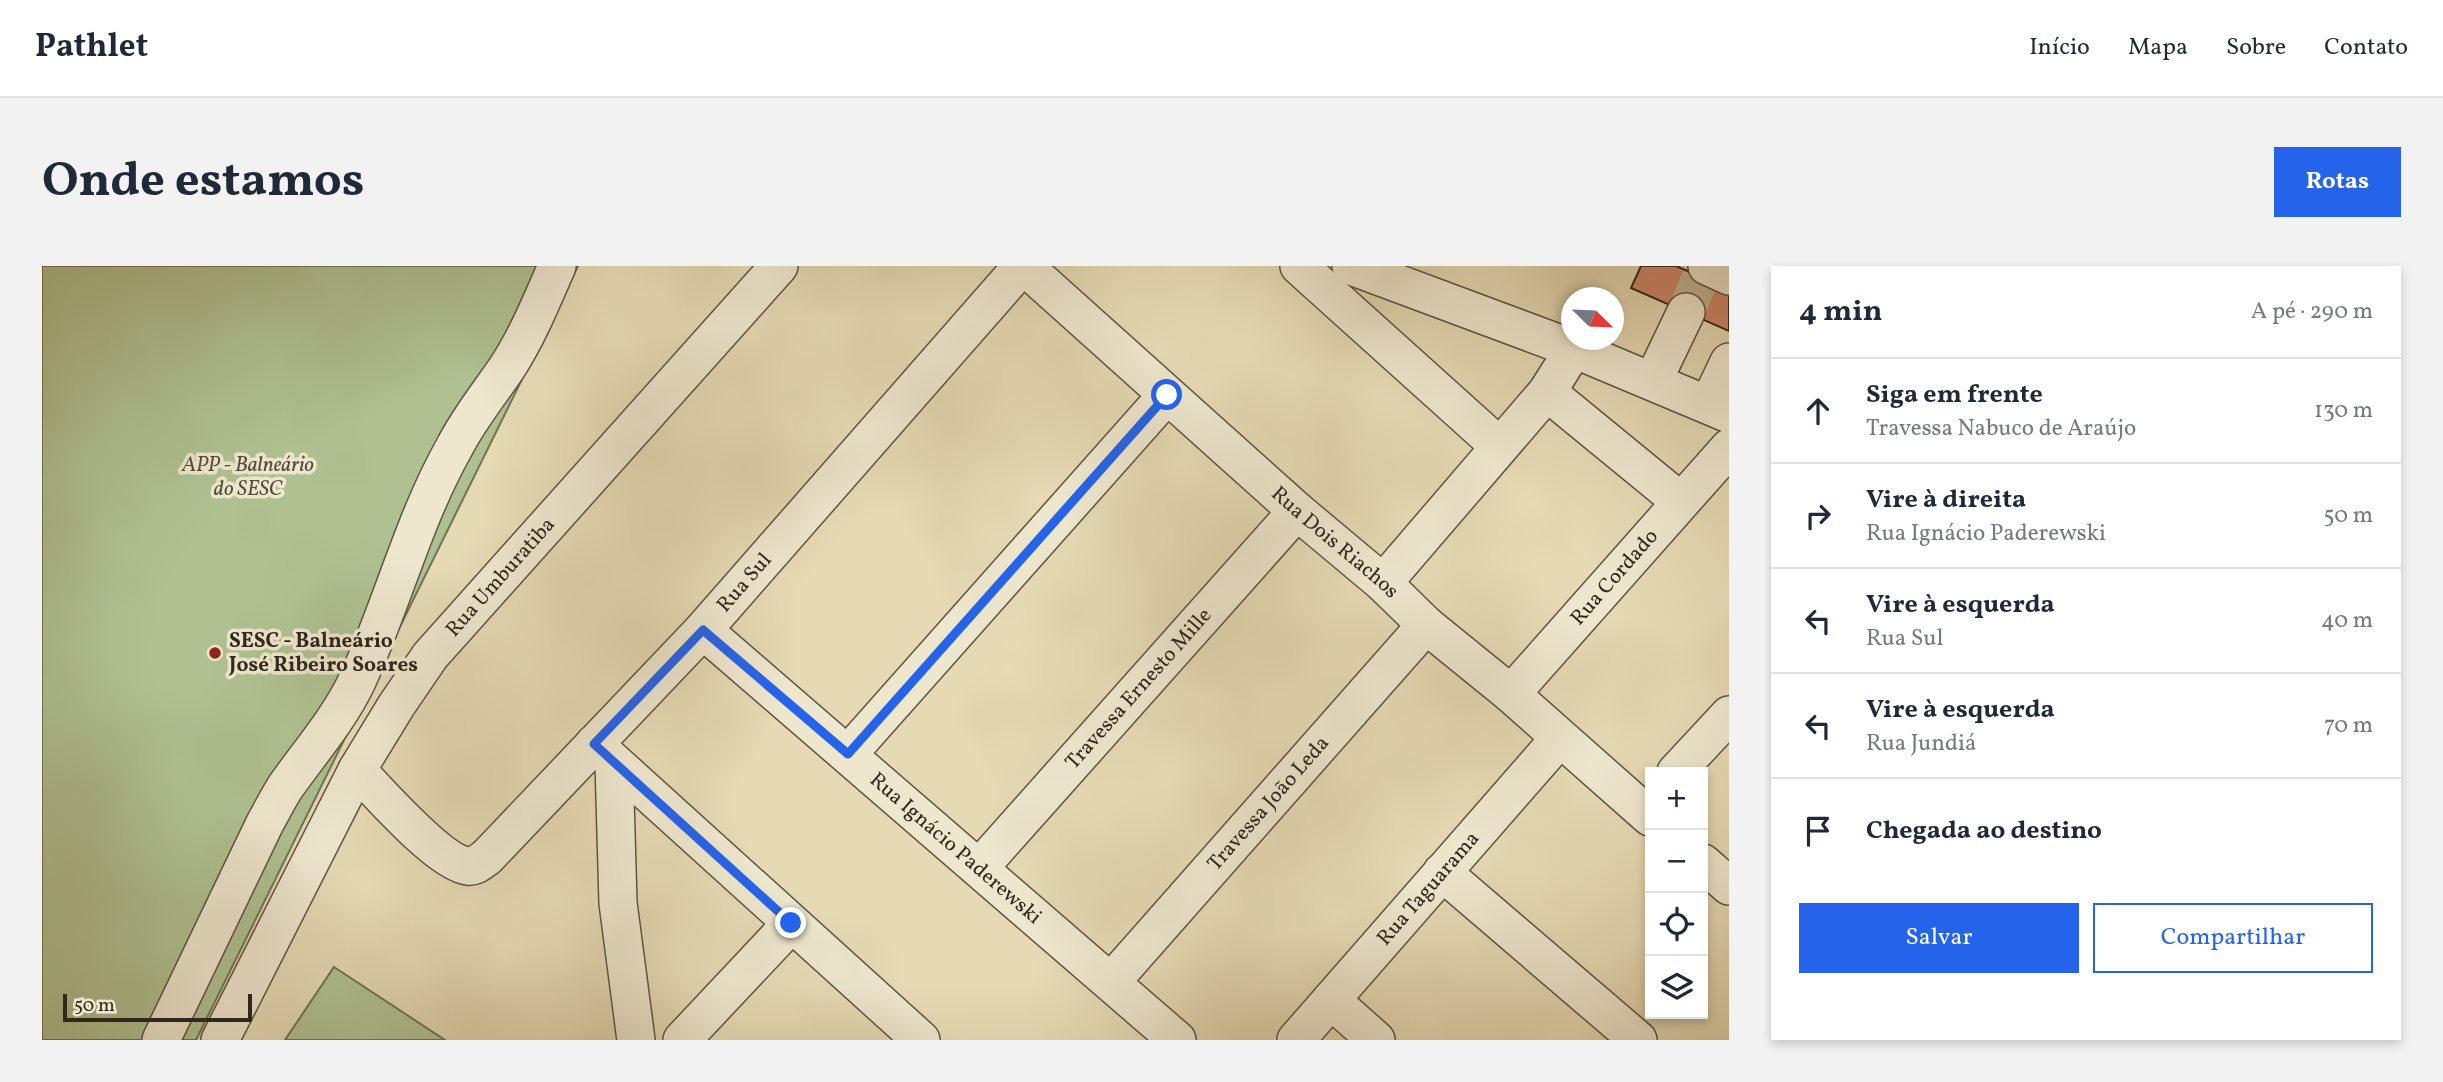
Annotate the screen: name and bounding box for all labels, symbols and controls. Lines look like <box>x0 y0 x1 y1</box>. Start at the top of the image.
text: Pathlet <box>35 25 148 71</box>
text: Início <box>2029 31 2090 65</box>
text: Mapa <box>2128 31 2188 65</box>
text: Sobre <box>2226 31 2286 65</box>
text: Contato <box>2324 31 2408 65</box>
button: Rotas <box>2274 147 2401 217</box>
text: Onde estamos <box>42 148 364 217</box>
north arrow <box>1561 287 1624 350</box>
text: 4 min <box>1799 291 1883 333</box>
text: A pé · 290 m <box>2251 296 2373 328</box>
text: Siga em frente <box>1866 377 2043 413</box>
route start <box>1151 379 1182 410</box>
icon: ahead <box>1799 392 1837 430</box>
text: 130 m <box>2314 395 2373 427</box>
text: Travessa Nabuco de Araújo <box>1866 413 2136 445</box>
park label: APP - Balneário do SESC <box>181 451 314 504</box>
street label: Rua Dois Riachos <box>1264 480 1405 605</box>
text: Vire à direita <box>1866 482 2026 518</box>
icon: right <box>1799 497 1837 535</box>
text: 50 m <box>2324 500 2373 532</box>
street label: Rua Umburatiba <box>439 511 562 643</box>
text: Rua Ignácio Paderewski <box>1866 518 2106 550</box>
street label: Rua Cordado <box>1564 523 1665 632</box>
street label: Rua Sul <box>710 547 779 619</box>
text: Vire à esquerda <box>1866 587 2055 623</box>
street label: Travessa Ernesto Mille <box>1059 602 1219 776</box>
icon: left <box>1799 602 1837 640</box>
text: 40 m <box>2321 605 2373 637</box>
text: Rua Sul <box>1866 623 1943 655</box>
place label: SESC - Balneário José Ribeiro Soares <box>228 627 418 680</box>
marker: SESC - Balneário José Ribeiro Soares <box>207 645 223 661</box>
text: Vire à esquerda <box>1866 692 2055 728</box>
icon: left <box>1799 707 1837 745</box>
text: 70 m <box>2324 710 2373 742</box>
text: Rua Jundiá <box>1866 728 1976 760</box>
street label: Travessa João Leda <box>1201 730 1336 877</box>
street label: Rua Ignácio Paderewski <box>863 766 1048 931</box>
map controls <box>1645 767 1708 1019</box>
button: + <box>1645 767 1708 830</box>
icon: arrive <box>1799 812 1837 850</box>
text: Chegada ao destino <box>1866 813 2102 849</box>
street label: Rua Taguarama <box>1370 825 1486 952</box>
button: − <box>1645 830 1708 893</box>
button: locate <box>1645 893 1708 956</box>
button: Salvar <box>1799 903 2079 973</box>
button: Compartilhar <box>2093 903 2373 973</box>
route end <box>775 907 806 938</box>
button: layers <box>1645 956 1708 1019</box>
scale bar <box>63 991 252 1023</box>
text: 50 m <box>74 993 115 1019</box>

